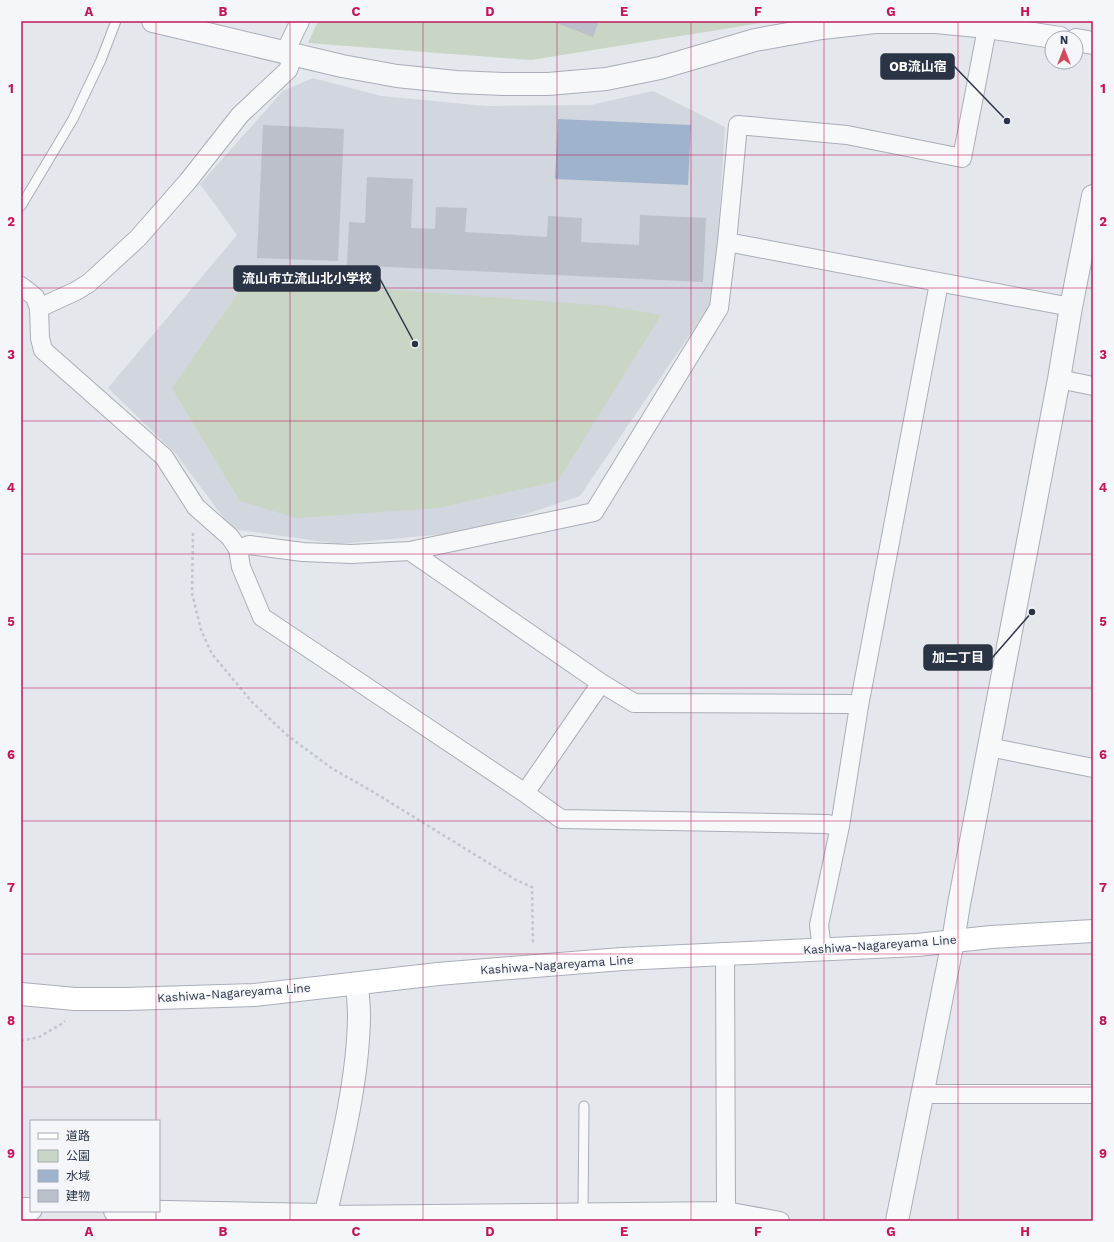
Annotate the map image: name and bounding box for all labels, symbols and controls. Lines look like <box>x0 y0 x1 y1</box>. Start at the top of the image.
text: A <box>85 4 94 19</box>
text: B <box>219 4 228 19</box>
text: C <box>352 4 361 19</box>
text: D <box>485 4 495 19</box>
text: E <box>620 4 628 19</box>
text: F <box>754 4 762 19</box>
text: G <box>886 4 896 19</box>
text: H <box>1020 4 1030 19</box>
north arrow <box>1044 30 1084 70</box>
text: N <box>1060 34 1068 47</box>
callout: OB流山宿 <box>881 54 954 79</box>
text: OB流山宿 <box>889 59 947 74</box>
text: 1 <box>8 81 14 96</box>
text: 1 <box>1100 81 1106 96</box>
text: 2 <box>7 214 15 229</box>
text: 2 <box>1099 214 1107 229</box>
callout: 流山市立流山北小学校 <box>234 266 380 291</box>
text: 流山市立流山北小学校 <box>242 271 372 286</box>
text: 3 <box>7 347 15 362</box>
text: 3 <box>1099 347 1107 362</box>
text: 4 <box>7 480 16 495</box>
text: 4 <box>1099 480 1108 495</box>
text: 5 <box>7 614 15 629</box>
text: 5 <box>1099 614 1107 629</box>
callout: 加二丁目 <box>924 645 992 670</box>
text: 加二丁目 <box>932 650 984 665</box>
text: 6 <box>7 747 15 762</box>
text: 6 <box>1099 747 1107 762</box>
text: 7 <box>7 880 15 895</box>
text: 7 <box>1099 880 1107 895</box>
street label: Kashiwa-Nagareyama Line <box>803 933 957 957</box>
street label: Kashiwa-Nagareyama Line <box>480 953 634 977</box>
street label: Kashiwa-Nagareyama Line <box>157 981 311 1005</box>
text: 8 <box>7 1013 15 1028</box>
text: 8 <box>1099 1013 1107 1028</box>
legend <box>30 1120 160 1212</box>
text: 道路 <box>66 1129 90 1143</box>
text: 9 <box>7 1146 15 1161</box>
text: 9 <box>1099 1146 1107 1161</box>
text: 公園 <box>66 1149 90 1163</box>
text: 水域 <box>66 1169 90 1183</box>
text: 建物 <box>66 1189 90 1203</box>
text: A <box>85 1224 94 1239</box>
text: B <box>219 1224 228 1239</box>
text: C <box>352 1224 361 1239</box>
text: D <box>485 1224 495 1239</box>
text: E <box>620 1224 628 1239</box>
text: F <box>754 1224 762 1239</box>
text: G <box>886 1224 896 1239</box>
text: H <box>1020 1224 1030 1239</box>

